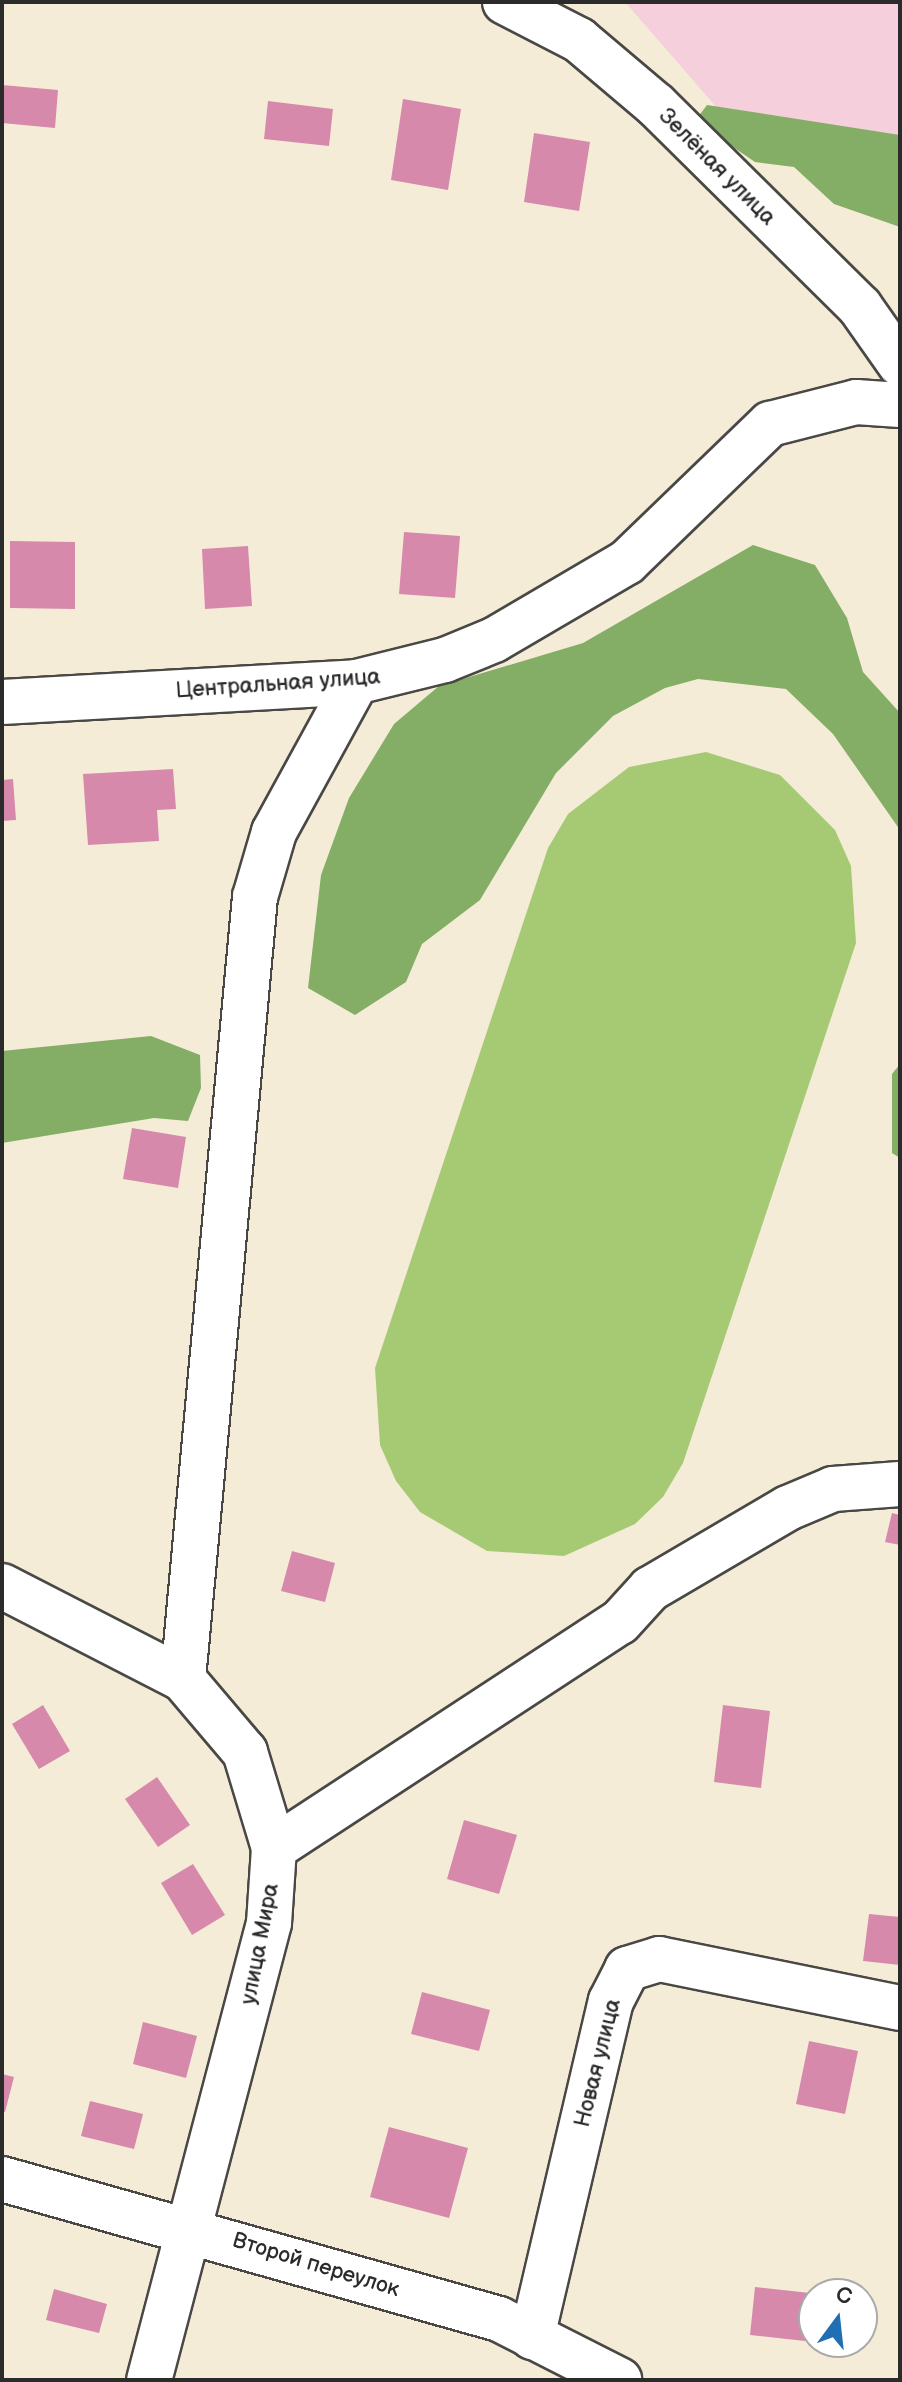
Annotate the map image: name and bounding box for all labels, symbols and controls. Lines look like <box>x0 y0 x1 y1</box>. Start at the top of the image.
street label: Зелёная улица <box>653 103 781 231</box>
street label: Центральная улица <box>175 664 381 704</box>
street label: улица Мира <box>235 1881 285 2007</box>
street label: Новая улица <box>569 1996 627 2130</box>
street label: Второй переулок <box>229 2227 403 2303</box>
north arrow <box>798 2278 878 2358</box>
text: С <box>833 2281 855 2311</box>

